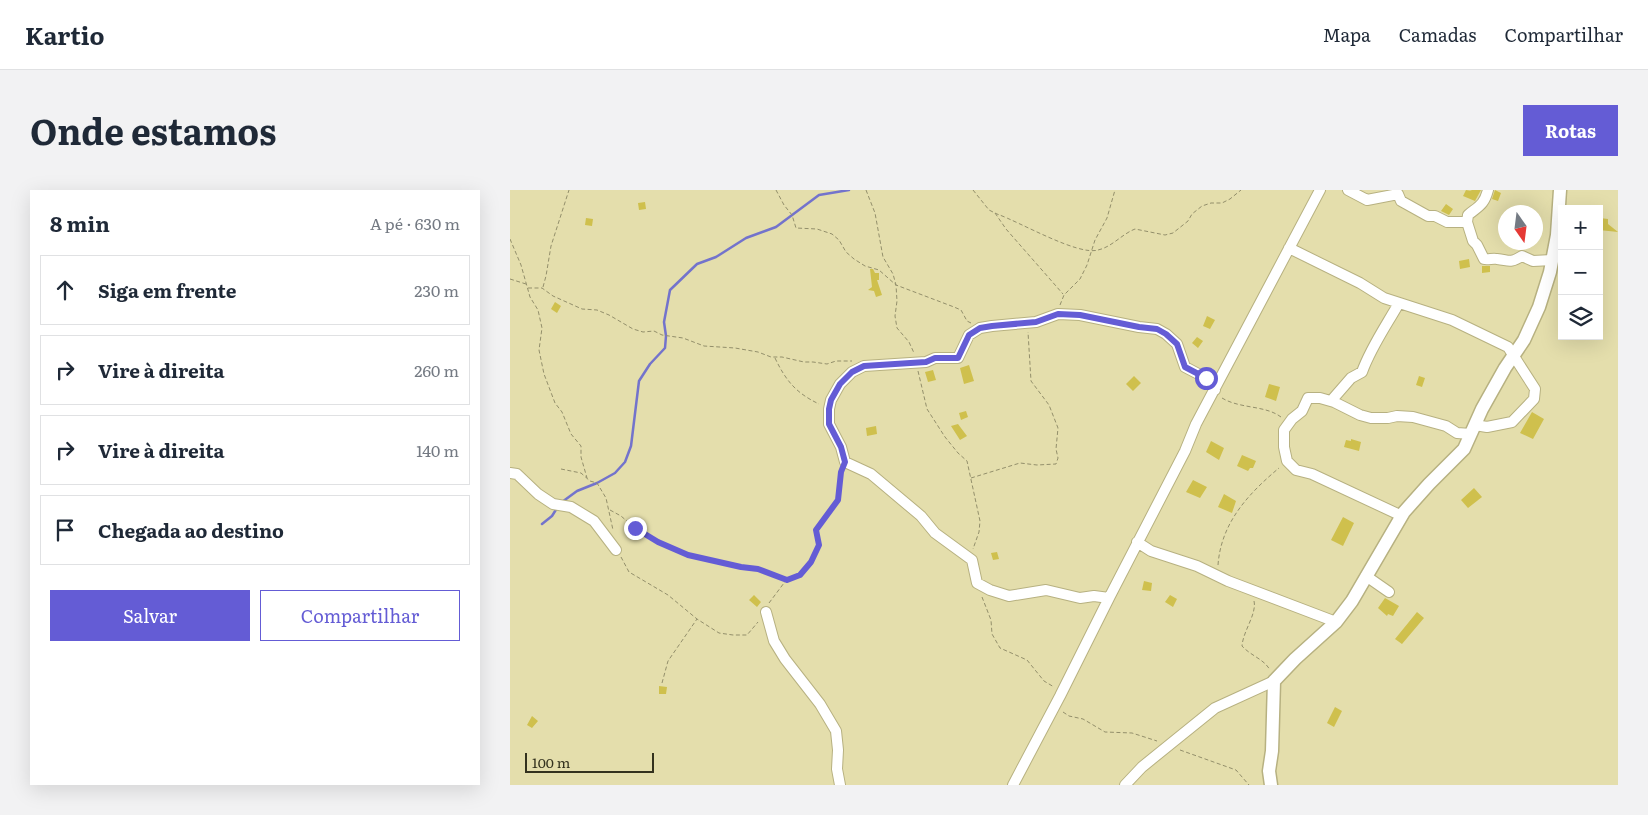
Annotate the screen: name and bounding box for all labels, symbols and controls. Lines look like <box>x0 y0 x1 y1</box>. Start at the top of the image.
text: Kartio <box>25 17 104 52</box>
text: Mapa <box>1323 21 1371 48</box>
text: Camadas <box>1399 21 1476 48</box>
text: Compartilhar <box>1504 21 1623 48</box>
text: Onde estamos <box>30 104 276 156</box>
button: Rotas <box>1523 105 1618 156</box>
north arrow <box>1498 205 1543 250</box>
map controls <box>1558 205 1603 340</box>
button: + <box>1558 205 1603 250</box>
text: 8 min <box>50 207 110 238</box>
text: A pé · 630 m <box>370 211 460 235</box>
button: − <box>1558 250 1603 295</box>
icon: ahead <box>51 276 79 304</box>
text: Siga em frente <box>98 276 236 304</box>
text: 230 m <box>414 278 459 302</box>
button: layers <box>1558 295 1603 340</box>
icon: right <box>51 356 79 384</box>
text: Vire à direita <box>98 356 225 384</box>
text: 260 m <box>414 358 459 382</box>
route start <box>1195 367 1218 390</box>
icon: right <box>51 436 79 464</box>
text: Vire à direita <box>98 436 225 464</box>
text: 140 m <box>416 438 459 462</box>
icon: arrive <box>51 516 79 544</box>
text: Chegada ao destino <box>98 516 284 544</box>
route end <box>624 517 647 540</box>
button: Salvar <box>50 590 250 641</box>
button: Compartilhar <box>260 590 460 641</box>
scale bar <box>525 750 654 773</box>
text: 100 m <box>532 752 570 772</box>

